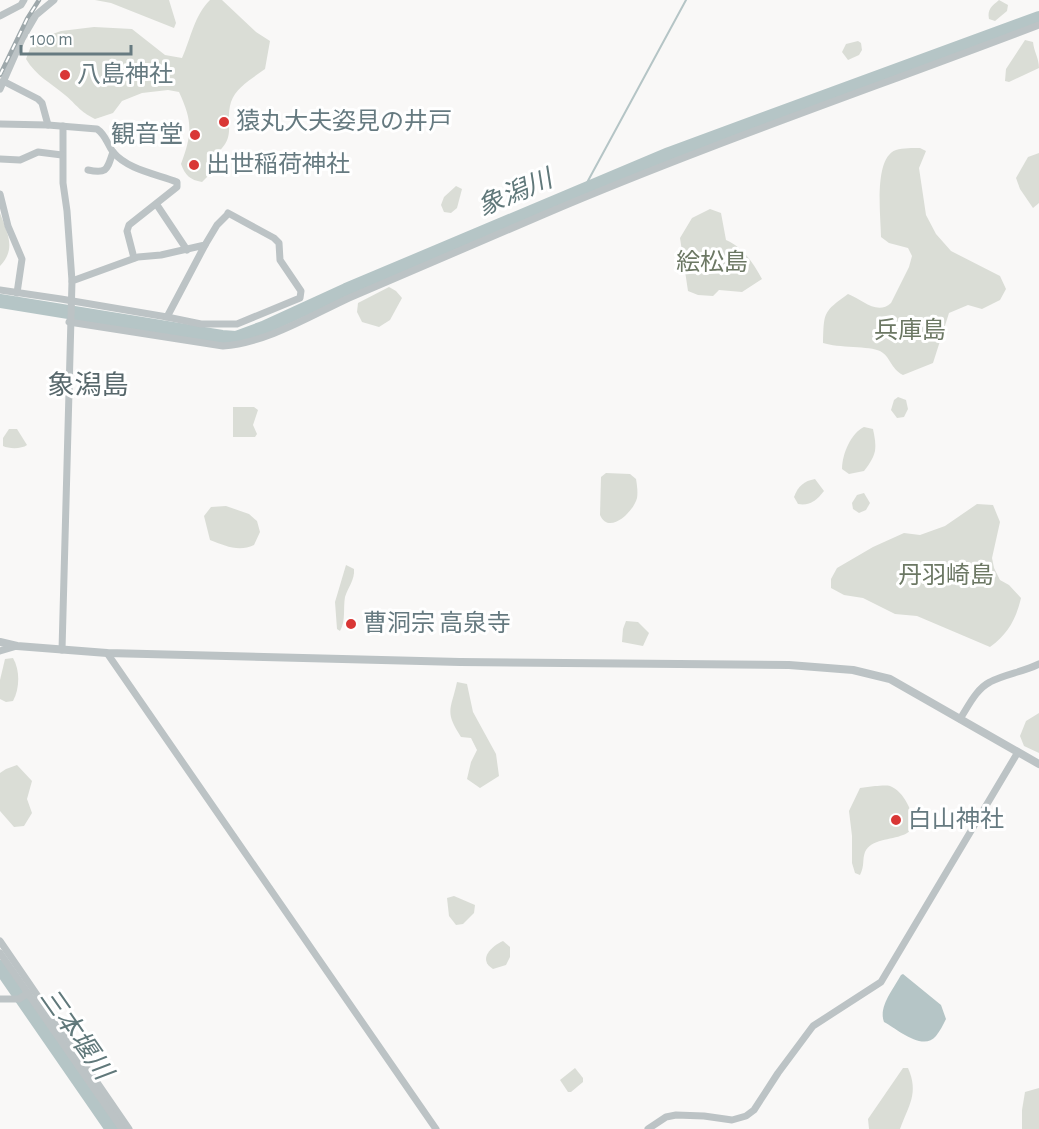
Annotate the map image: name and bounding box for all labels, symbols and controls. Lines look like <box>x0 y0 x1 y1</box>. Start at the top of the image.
scale bar <box>21 18 130 56</box>
text: 100 m <box>30 31 73 49</box>
place label: 八島神社 <box>77 61 173 87</box>
marker: 八島神社 <box>58 68 72 82</box>
place label: 猿丸大夫姿見の井戸 <box>236 108 452 134</box>
marker: 猿丸大夫姿見の井戸 <box>217 115 231 129</box>
place label: 観音堂 <box>111 121 183 147</box>
marker: 観音堂 <box>188 128 202 142</box>
place label: 出世稲荷神社 <box>206 151 350 177</box>
marker: 出世稲荷神社 <box>187 158 201 172</box>
water label: 象潟川 <box>474 164 559 220</box>
park label: 絵松島 <box>676 249 748 275</box>
park label: 兵庫島 <box>874 317 946 343</box>
district label: 象潟島 <box>48 371 129 399</box>
park label: 丹羽崎島 <box>898 562 994 588</box>
place label: 曹洞宗 高泉寺 <box>363 610 511 636</box>
marker: 曹洞宗 高泉寺 <box>344 617 358 631</box>
place label: 白山神社 <box>908 806 1004 832</box>
marker: 白山神社 <box>889 813 903 827</box>
water label: 三本堰川 <box>36 983 119 1087</box>

